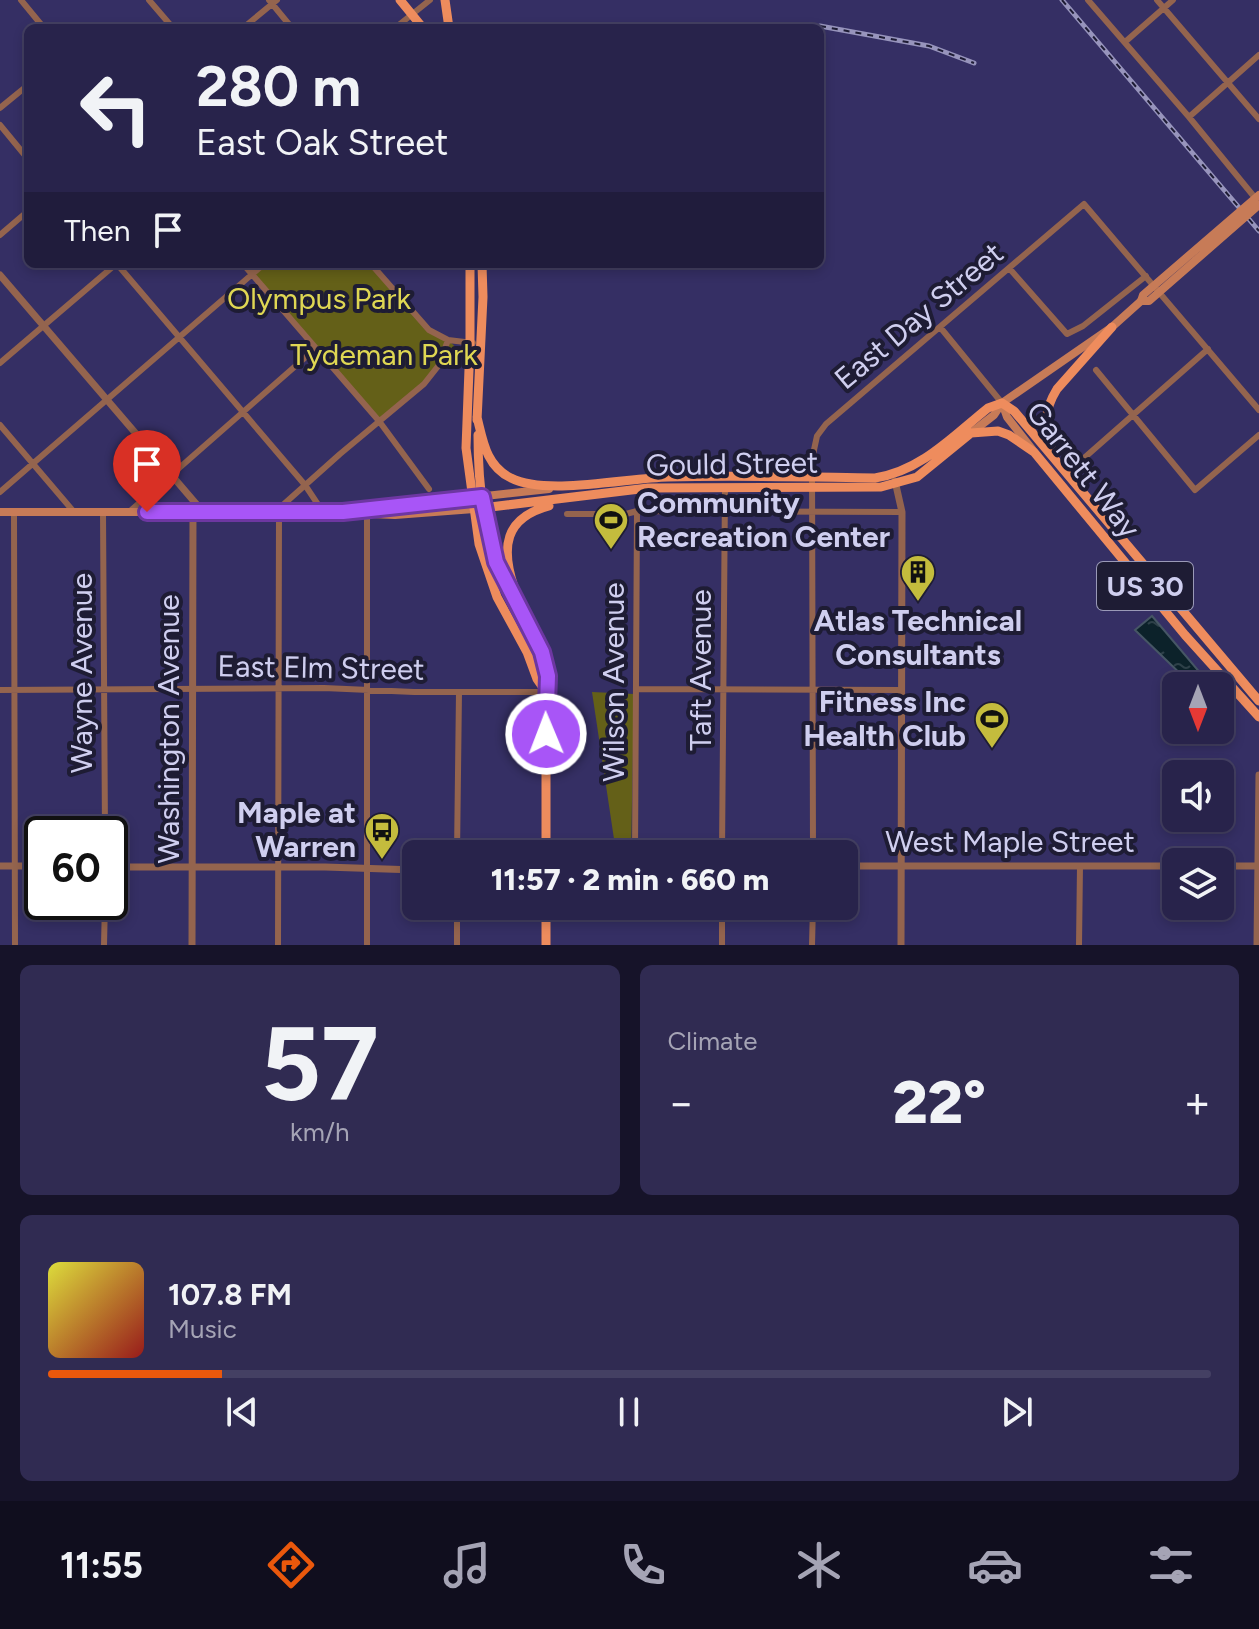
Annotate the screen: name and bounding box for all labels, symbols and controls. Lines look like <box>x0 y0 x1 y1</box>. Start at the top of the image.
text: 280 m <box>196 53 361 120</box>
icon: left <box>64 56 168 160</box>
text: East Oak Street <box>196 121 448 164</box>
icon: arrive <box>146 208 190 252</box>
text: Then <box>64 212 130 249</box>
street label: East Day Street <box>827 234 1011 397</box>
park label: Olympus Park <box>227 280 411 317</box>
park label: Tydeman Park <box>290 336 478 373</box>
street label: Garrett Way <box>1019 394 1148 546</box>
pin <box>113 430 181 512</box>
icon: arrive <box>125 442 169 486</box>
street label: Gould Street <box>645 443 819 484</box>
place label: Community Recreation Center <box>637 484 890 555</box>
sports icon: Community Recreation Center <box>592 501 630 551</box>
building icon: Atlas Technical Consultants <box>899 553 937 603</box>
road number: US 30 <box>1097 562 1193 610</box>
street label: Wayne Avenue <box>63 573 100 773</box>
street label: Wilson Avenue <box>595 582 632 782</box>
street label: Taft Avenue <box>682 589 719 751</box>
street label: Washington Avenue <box>150 594 187 864</box>
place label: Atlas Technical Consultants <box>814 602 1022 673</box>
street label: East Elm Street <box>217 647 425 688</box>
north arrow <box>1162 672 1234 744</box>
map controls <box>1162 672 1234 920</box>
place label: Fitness Inc Health Club <box>803 683 966 754</box>
position arrow <box>504 692 588 776</box>
sports icon: Fitness Inc Health Club <box>973 700 1011 750</box>
button: sound <box>1162 760 1234 832</box>
place label: Maple at Warren <box>237 794 356 865</box>
bus stop icon: Maple at Warren <box>363 811 401 861</box>
speed limit sign: 60 <box>24 816 128 920</box>
street label: West Maple Street <box>885 823 1135 860</box>
button: layers <box>1162 848 1234 920</box>
text: 11:57 · 2 min · 660 m <box>491 861 769 898</box>
text: 57 <box>261 1001 379 1126</box>
text: Climate <box>668 1025 757 1057</box>
text: 22° <box>892 1066 986 1138</box>
text: − <box>668 1076 695 1129</box>
text: + <box>1184 1076 1211 1129</box>
text: km/h <box>290 1116 349 1148</box>
text: 107.8 FM <box>168 1276 292 1313</box>
text: Music <box>168 1313 237 1345</box>
icon: previous <box>220 1390 264 1434</box>
icon: pause <box>607 1390 651 1434</box>
icon: next <box>995 1390 1039 1434</box>
icon: directions <box>263 1537 319 1593</box>
icon: music <box>439 1537 495 1593</box>
icon: phone <box>615 1537 671 1593</box>
icon: climate <box>791 1537 847 1593</box>
icon: car <box>967 1537 1023 1593</box>
icon: filters <box>1143 1537 1199 1593</box>
text: 11:55 <box>60 1544 143 1587</box>

